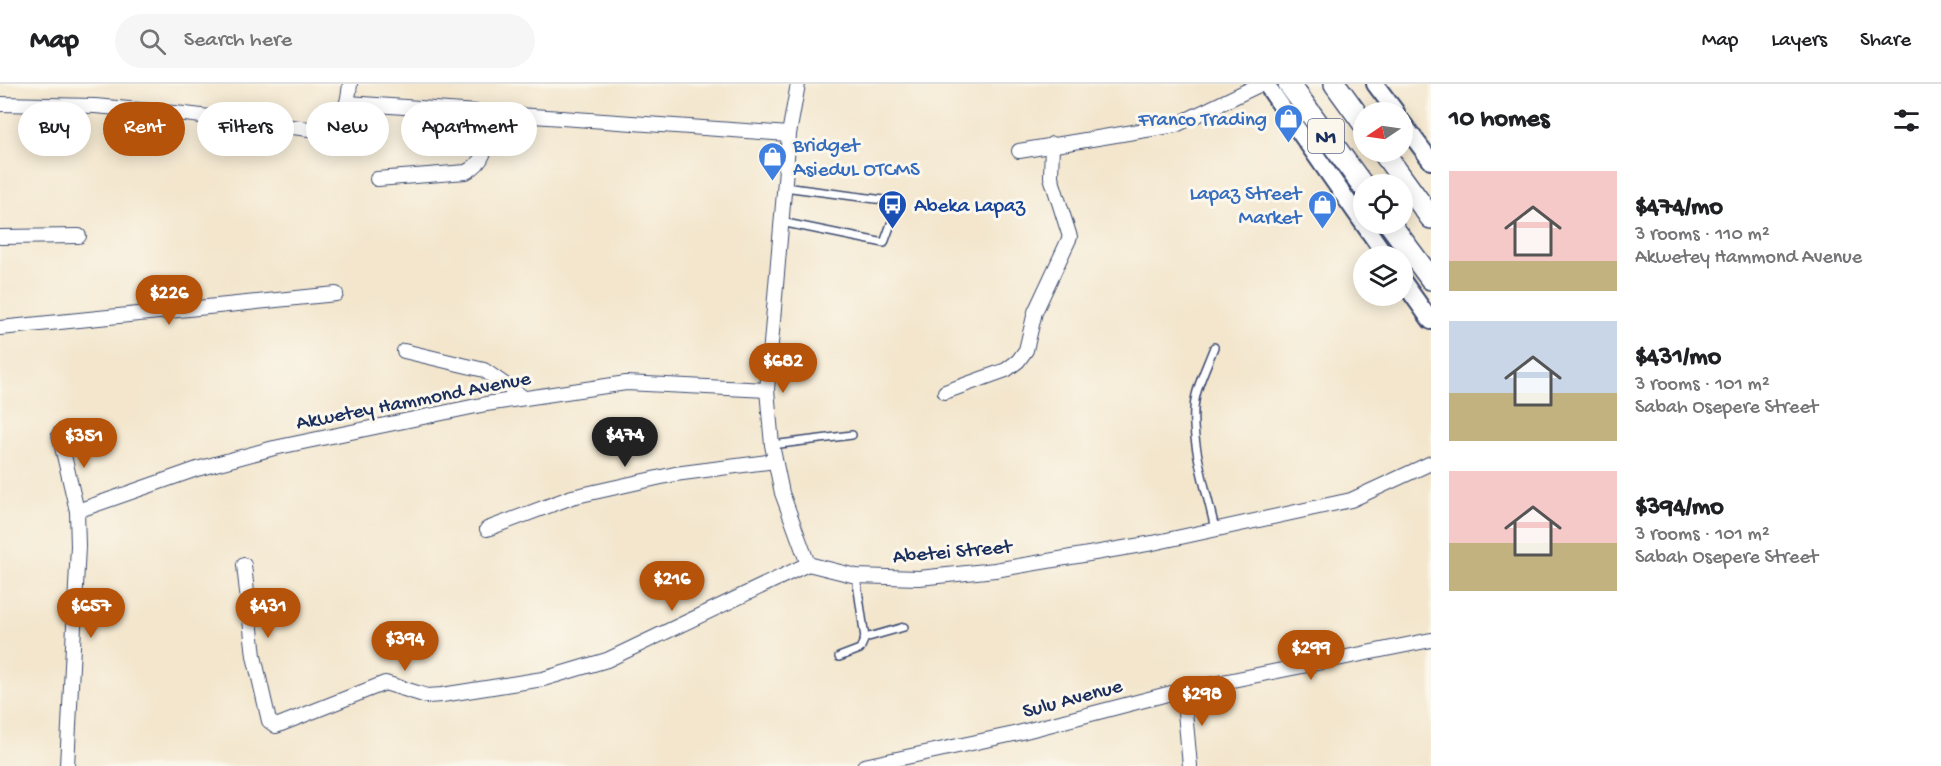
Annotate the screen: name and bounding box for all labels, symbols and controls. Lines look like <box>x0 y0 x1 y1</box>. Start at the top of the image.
search box <box>115 14 535 68</box>
text: Map <box>30 25 79 58</box>
icon: search <box>136 25 169 58</box>
text: Search here <box>184 28 292 54</box>
text: Map <box>1702 29 1738 54</box>
text: Layers <box>1771 29 1827 54</box>
text: Share <box>1860 29 1911 54</box>
chip: Buy <box>18 102 91 156</box>
chip: Rent <box>103 102 185 156</box>
chip: Filters <box>197 102 294 156</box>
chip: New <box>306 102 389 156</box>
chip: Apartment <box>401 102 537 156</box>
shop icon: Franco Trading <box>1272 102 1304 144</box>
north arrow <box>1353 102 1413 162</box>
map controls <box>1353 102 1413 306</box>
icon: filters <box>1890 104 1923 137</box>
text: 10 homes <box>1449 105 1549 136</box>
place label: Franco Trading <box>1137 109 1267 134</box>
road number: N1 <box>1308 119 1344 153</box>
place label: Bridget AsieduL OTCMS <box>792 135 920 184</box>
shop icon: Bridget AsieduL OTCMS <box>756 140 788 182</box>
button: locate <box>1353 174 1413 234</box>
place label: Lapaz Street Market <box>1189 183 1303 232</box>
bus stop icon: Abeka Lapaz <box>877 188 909 230</box>
shop icon: Lapaz Street Market <box>1306 188 1338 230</box>
text: $474/mo <box>1635 193 1723 224</box>
place label: Abeka Lapaz <box>914 195 1026 220</box>
icon: home <box>1497 195 1569 267</box>
text: 3 rooms · 110 m² <box>1635 224 1770 247</box>
button: layers <box>1353 246 1413 306</box>
text: Akwetey Hammond Avenue <box>1635 247 1862 270</box>
pin: $226 <box>133 275 205 326</box>
text: $226 <box>150 283 188 306</box>
pin: $682 <box>747 343 819 394</box>
text: $431/mo <box>1635 343 1721 374</box>
icon: home <box>1497 345 1569 417</box>
text: $682 <box>763 351 803 374</box>
street label: Akwetey Hammond Avenue <box>294 367 534 437</box>
text: 3 rooms · 101 m² <box>1635 374 1770 397</box>
text: Sabah Osepere Street <box>1635 397 1818 420</box>
pin: $474 <box>589 417 661 468</box>
pin: $351 <box>48 418 120 469</box>
text: $474 <box>606 425 644 448</box>
text: $351 <box>65 426 103 449</box>
text: $394/mo <box>1635 493 1724 524</box>
icon: home <box>1497 495 1569 567</box>
text: 3 rooms · 101 m² <box>1635 524 1770 547</box>
street label: Abetei Street <box>892 536 1015 571</box>
text: Sabah Osepere Street <box>1635 547 1818 570</box>
pin: $216 <box>636 561 708 612</box>
text: $216 <box>653 569 691 592</box>
pin: $657 <box>55 588 127 639</box>
pin: $431 <box>232 588 304 639</box>
text: $657 <box>71 596 111 619</box>
text: $431 <box>250 596 286 619</box>
pin: $394 <box>369 621 441 672</box>
text: $394 <box>386 629 424 652</box>
pin: $299 <box>1275 630 1347 681</box>
text: $299 <box>1292 638 1330 661</box>
street label: Sulu Avenue <box>1020 675 1127 726</box>
pin: $298 <box>1166 676 1238 727</box>
text: $298 <box>1182 684 1222 707</box>

